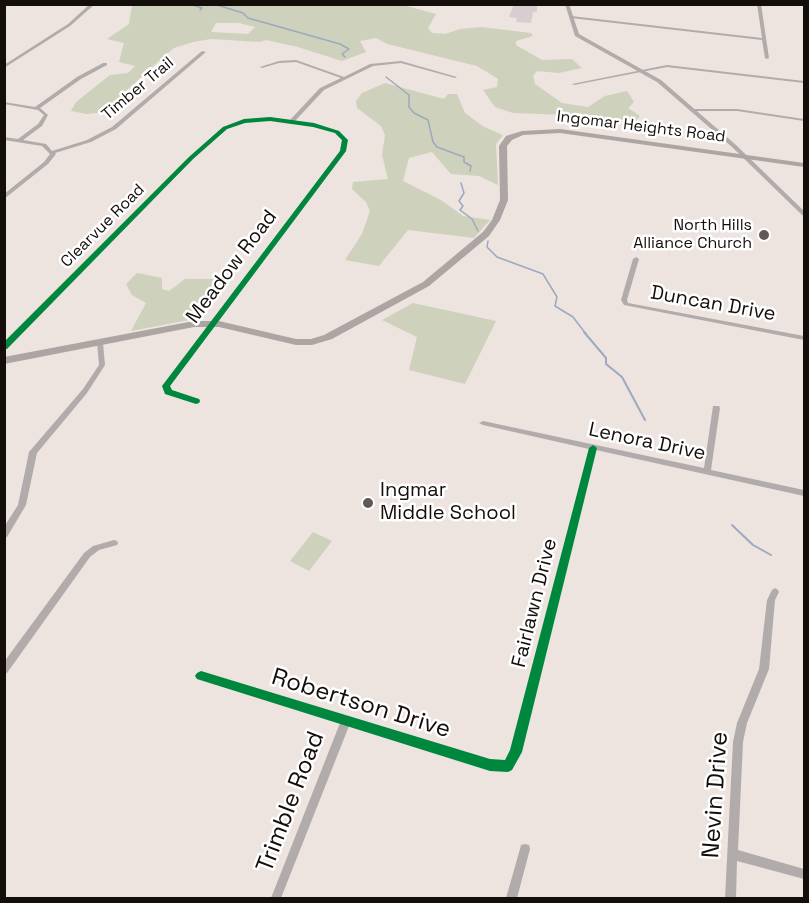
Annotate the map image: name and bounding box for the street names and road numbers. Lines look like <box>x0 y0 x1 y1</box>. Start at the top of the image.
street label: Timber Trail <box>98 53 178 125</box>
street label: Ingomar Heights Road <box>556 107 726 147</box>
street label: Clearvue Road <box>57 180 149 272</box>
street label: Meadow Road <box>182 206 282 328</box>
street label: Duncan Drive <box>649 281 777 327</box>
street label: Lenora Drive <box>586 418 708 466</box>
street label: Fairlawn Drive <box>507 536 563 670</box>
street label: Robertson Drive <box>268 663 454 745</box>
street label: Trimble Road <box>251 728 331 876</box>
street label: Nevin Drive <box>697 731 735 859</box>

